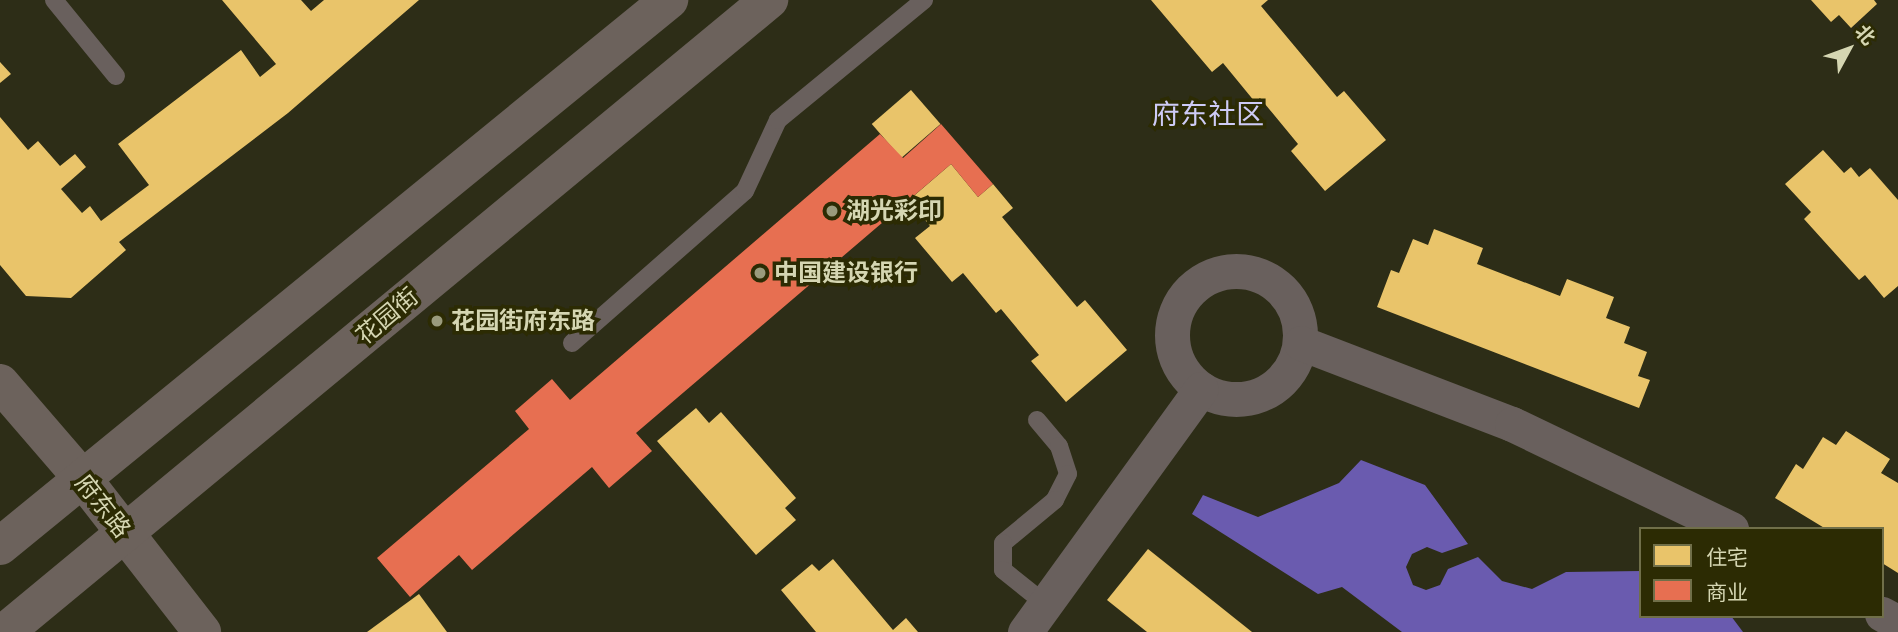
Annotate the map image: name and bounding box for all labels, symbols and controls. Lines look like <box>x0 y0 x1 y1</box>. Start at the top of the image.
north arrow <box>1814 14 1884 84</box>
text: 北 <box>1850 20 1880 50</box>
district label: 府东社区 <box>1152 97 1264 131</box>
place label: 湖光彩印 <box>846 197 942 225</box>
marker: 湖光彩印 <box>824 203 840 219</box>
place label: 中国建设银行 <box>774 259 918 287</box>
marker: 中国建设银行 <box>752 265 768 281</box>
street label: 花园街 <box>350 282 424 350</box>
place label: 花园街府东路 <box>451 307 595 335</box>
marker: 花园街府东路 <box>429 313 445 329</box>
street label: 府东路 <box>69 469 137 543</box>
legend <box>1639 527 1884 618</box>
text: 住宅 <box>1706 545 1748 570</box>
text: 商业 <box>1706 580 1748 605</box>

